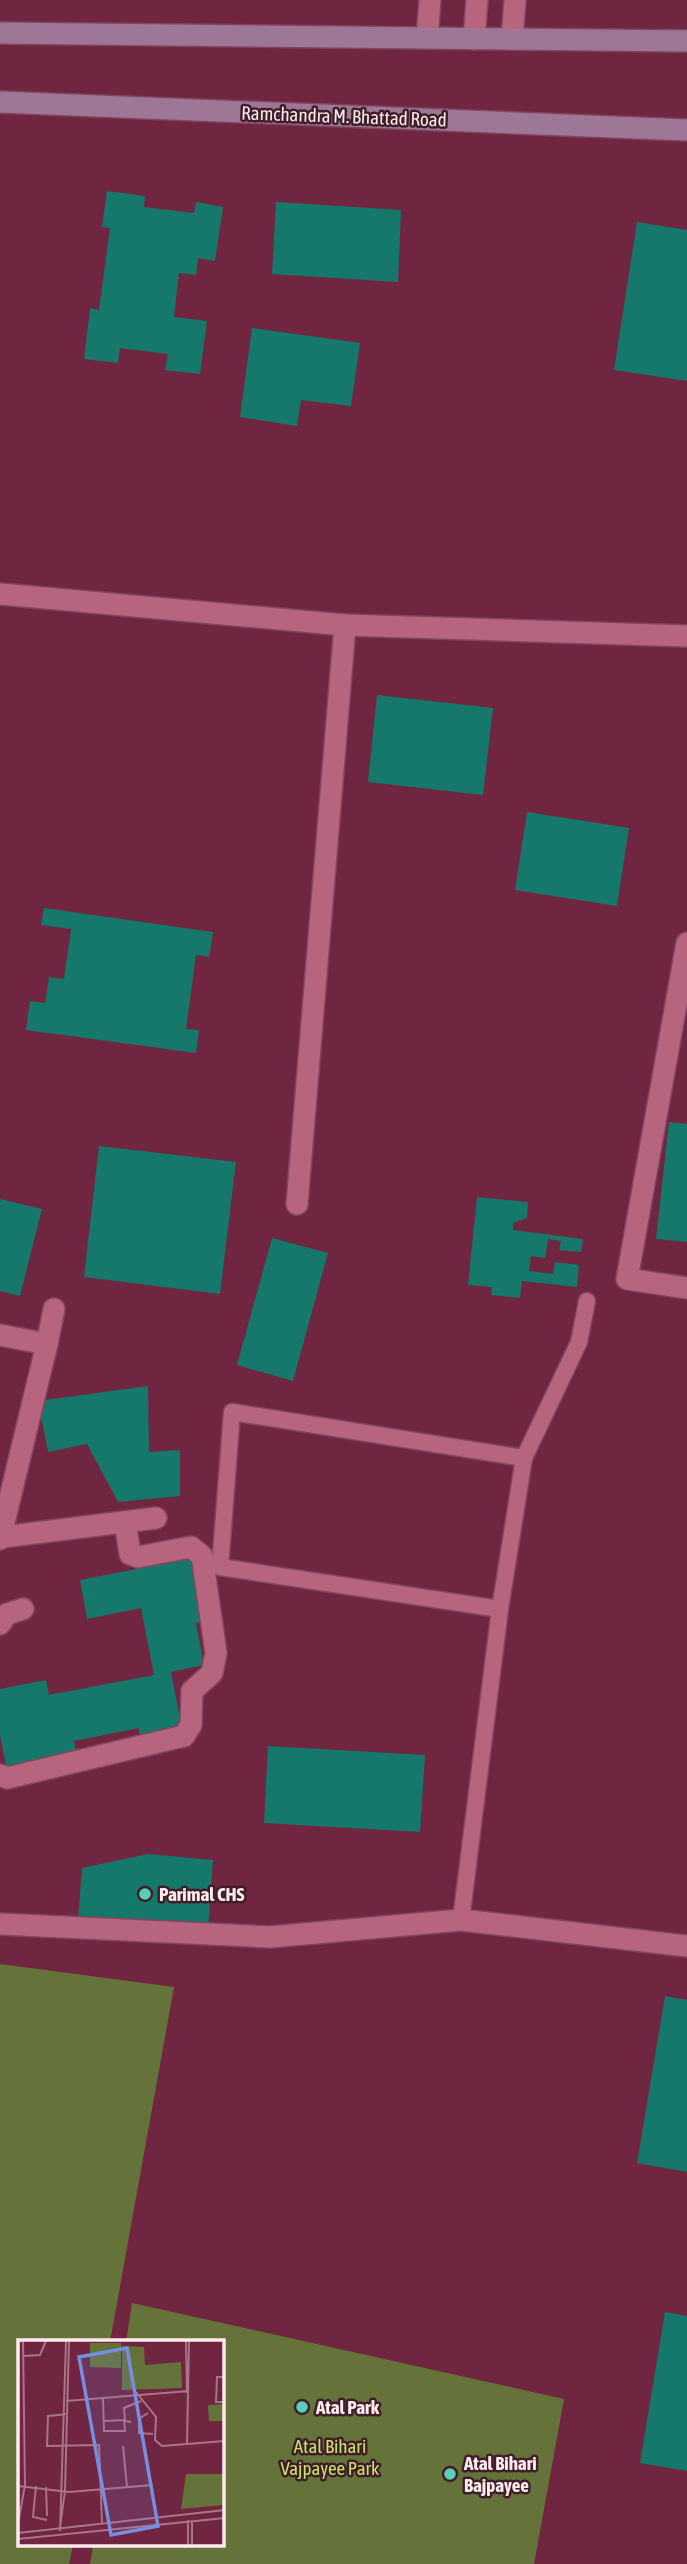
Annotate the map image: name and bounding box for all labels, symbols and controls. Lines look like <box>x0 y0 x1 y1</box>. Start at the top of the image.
street label: Ramchandra M. Bhattad Road <box>241 101 447 131</box>
place label: Parimal CHS <box>159 1883 244 1905</box>
marker: Parimal CHS <box>137 1886 153 1902</box>
inset map <box>18 2340 224 2546</box>
place label: Atal Park <box>315 2396 380 2418</box>
marker: Atal Park <box>294 2399 310 2415</box>
park label: Atal Bihari Vajpayee Park <box>281 2435 380 2479</box>
place label: Atal Bihari Bajpayee <box>463 2452 537 2496</box>
marker: Atal Bihari Bajpayee <box>442 2466 458 2482</box>

